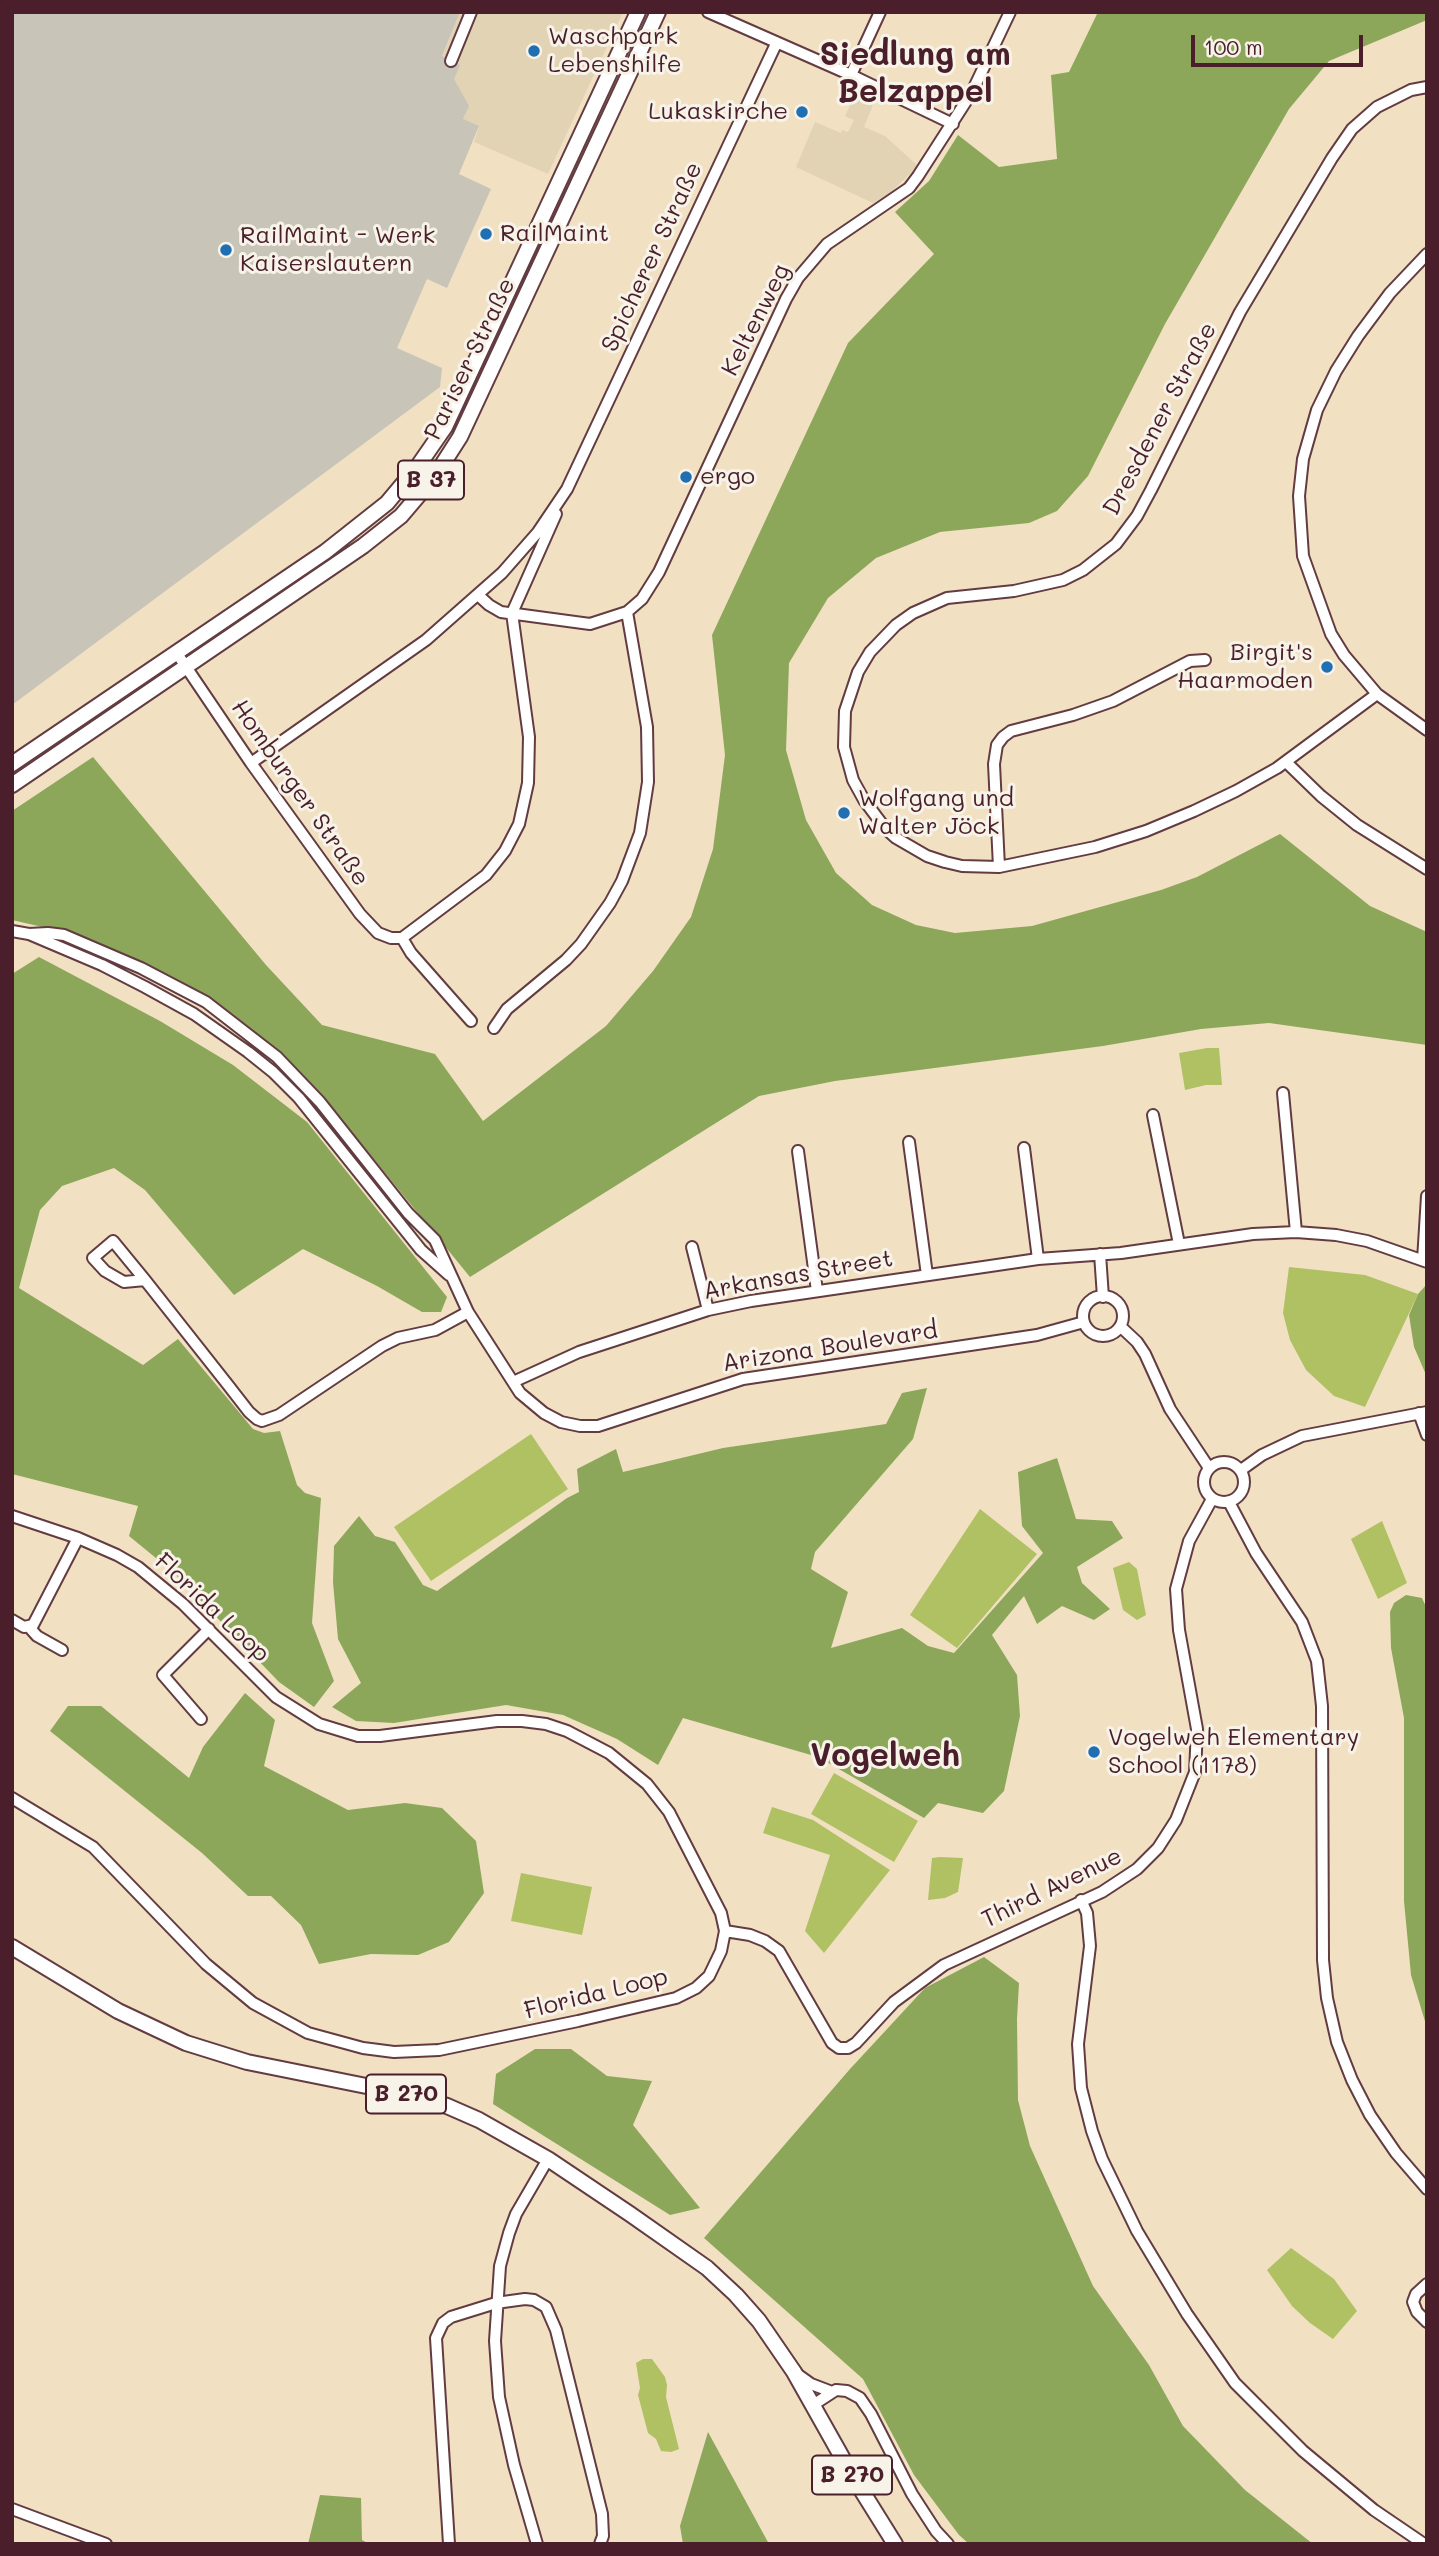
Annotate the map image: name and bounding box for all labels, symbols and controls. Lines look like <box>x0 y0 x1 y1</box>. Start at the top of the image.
scale bar <box>1194 21 1366 65</box>
place label: Waschpark Lebenshilfe <box>548 23 682 79</box>
text: 100 m <box>1204 33 1263 60</box>
district label: Siedlung am Belzappel <box>819 36 1011 111</box>
marker: Waschpark Lebenshilfe <box>526 43 542 59</box>
place label: Lukaskirche <box>648 98 788 126</box>
marker: Lukaskirche <box>794 104 810 120</box>
street label: Spicherer Straße <box>595 158 709 356</box>
place label: RailMaint <box>500 220 609 248</box>
place label: RailMaint - Werk Kaiserslautern <box>240 222 435 278</box>
marker: RailMaint <box>478 226 494 242</box>
marker: RailMaint - Werk Kaiserslautern <box>218 242 234 258</box>
street label: Keltenweg <box>716 259 796 381</box>
street label: Pariser Straße <box>418 273 522 445</box>
street label: Dresdener Straße <box>1097 318 1223 520</box>
road number: B 37 <box>398 460 464 500</box>
place label: ergo <box>700 463 755 491</box>
marker: ergo <box>678 469 694 485</box>
place label: Birgit's Haarmoden <box>1177 639 1313 695</box>
marker: Birgit's Haarmoden <box>1319 659 1335 675</box>
street label: Homburger Straße <box>225 694 375 892</box>
place label: Wolfgang und Walter Jöck <box>858 785 1014 841</box>
marker: Wolfgang und Walter Jöck <box>836 805 852 821</box>
street label: Arkansas Street <box>701 1244 895 1306</box>
street label: Arizona Boulevard <box>720 1316 940 1378</box>
street label: Florida Loop <box>148 1547 276 1669</box>
place label: Vogelweh Elementary School (1178) <box>1108 1724 1359 1780</box>
district label: Vogelweh <box>810 1737 960 1775</box>
marker: Vogelweh Elementary School (1178) <box>1086 1744 1102 1760</box>
street label: Third Avenue <box>977 1842 1127 1934</box>
street label: Florida Loop <box>521 1962 671 2026</box>
road number: B 270 <box>366 2074 446 2114</box>
road number: B 270 <box>812 2456 892 2494</box>

